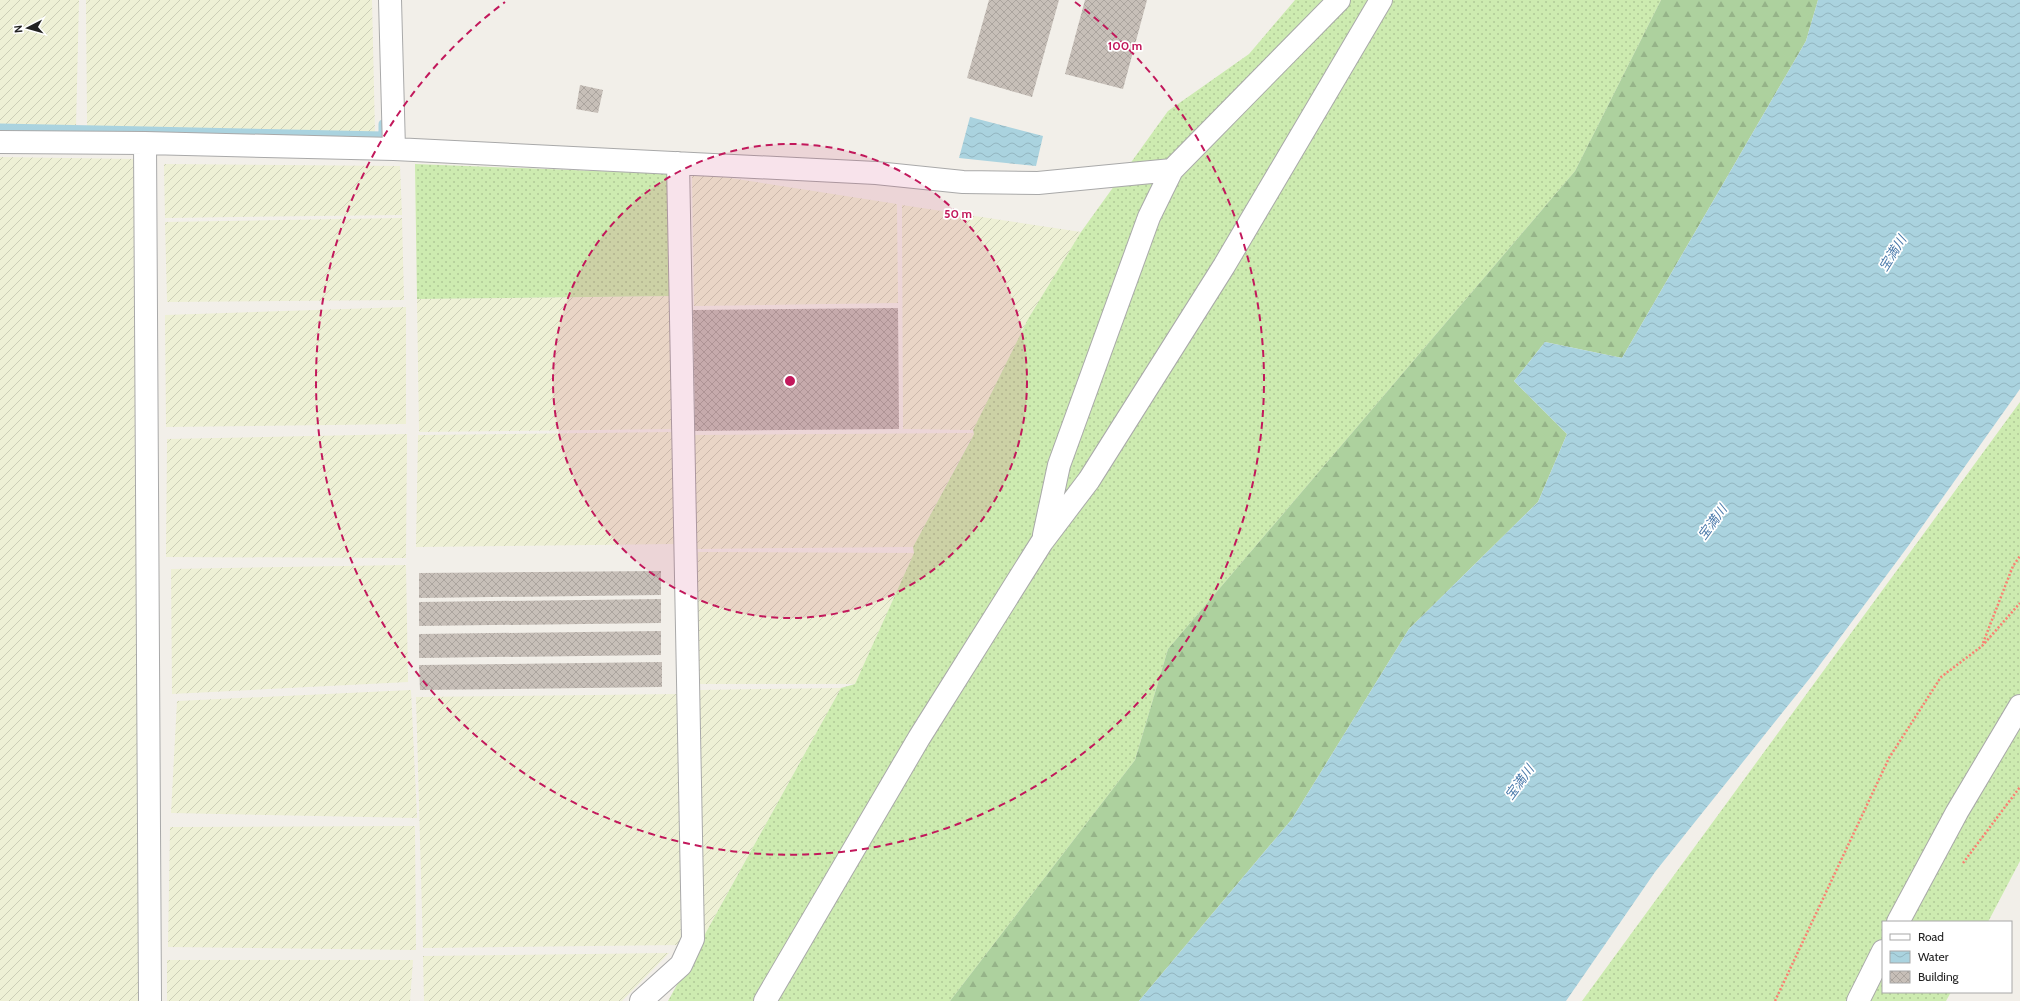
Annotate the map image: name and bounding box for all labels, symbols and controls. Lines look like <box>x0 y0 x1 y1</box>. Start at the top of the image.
north arrow <box>8 8 48 48</box>
text: N <box>11 24 25 34</box>
text: 100 m <box>1108 38 1142 53</box>
text: 50 m <box>944 206 972 221</box>
water label: 宝満川 <box>1875 231 1910 274</box>
centre of rings <box>783 374 797 388</box>
water label: 宝満川 <box>1694 500 1731 542</box>
water label: 宝満川 <box>1501 760 1538 802</box>
legend <box>1882 921 2012 993</box>
text: Road <box>1918 929 1944 944</box>
text: Water <box>1918 949 1949 964</box>
text: Building <box>1918 969 1960 984</box>

